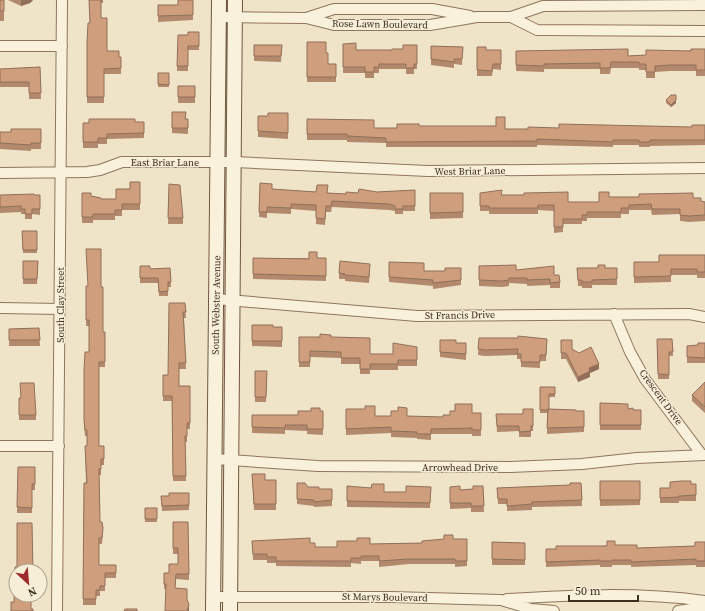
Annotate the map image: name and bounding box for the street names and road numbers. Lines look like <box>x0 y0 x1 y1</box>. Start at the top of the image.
street label: Rose Lawn Boulevard <box>332 17 428 31</box>
street label: East Briar Lane <box>131 156 199 169</box>
street label: West Briar Lane <box>434 164 506 178</box>
street label: South Webster Avenue <box>209 255 223 355</box>
street label: South Clay Street <box>54 267 67 343</box>
street label: St Francis Drive <box>425 308 495 322</box>
street label: Crescent Drive <box>636 367 686 427</box>
street label: Arrowhead Drive <box>422 461 498 474</box>
street label: St Marys Boulevard <box>342 590 428 604</box>

